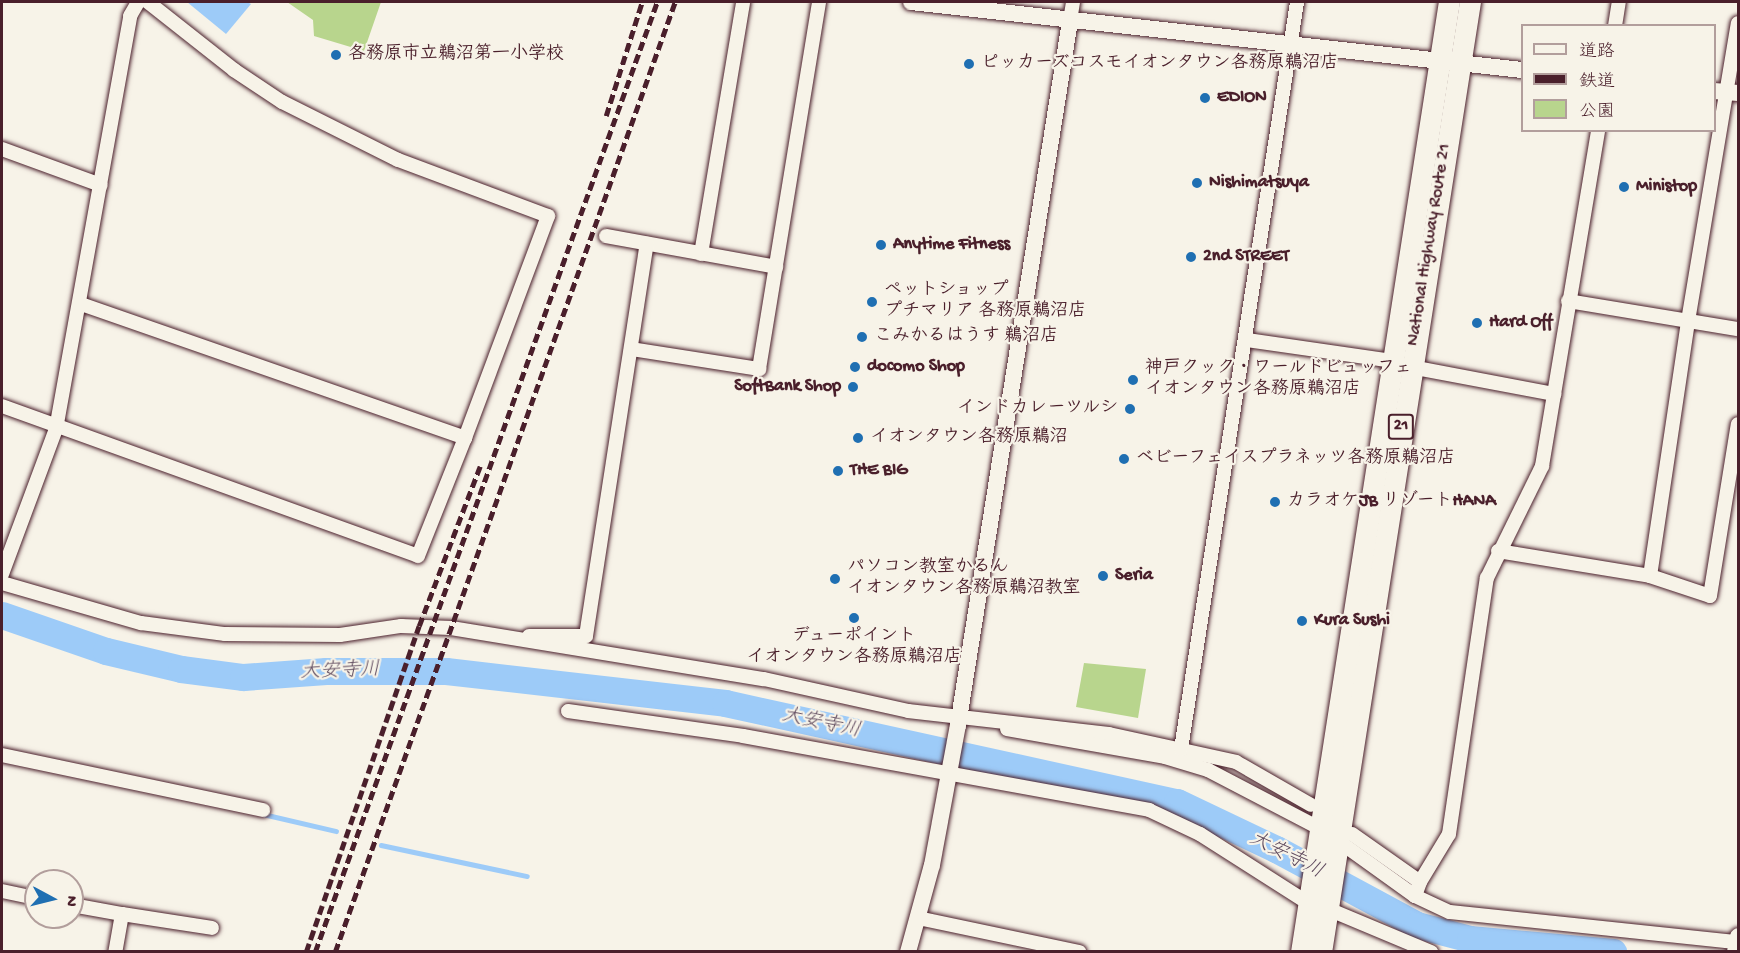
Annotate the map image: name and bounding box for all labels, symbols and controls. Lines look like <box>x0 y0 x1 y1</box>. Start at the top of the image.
legend <box>1521 24 1716 132</box>
text: 道路 <box>1579 42 1615 63</box>
place label: 各務原市立鵜沼第一小学校 <box>348 44 564 66</box>
marker: 各務原市立鵜沼第一小学校 <box>329 48 343 62</box>
place label: ピッカーズコスモイオンタウン各務原鵜沼店 <box>981 53 1341 75</box>
marker: ピッカーズコスモイオンタウン各務原鵜沼店 <box>962 57 976 71</box>
text: 鉄道 <box>1579 72 1615 93</box>
place label: EDION <box>1217 87 1267 109</box>
marker: EDION <box>1198 91 1212 105</box>
text: 公園 <box>1579 102 1615 123</box>
street label: National Highway Route 21 <box>1403 142 1457 348</box>
place label: Nishimatsuya <box>1209 172 1309 194</box>
marker: Nishimatsuya <box>1190 176 1204 190</box>
place label: Ministop <box>1636 176 1697 198</box>
marker: Ministop <box>1617 180 1631 194</box>
place label: Anytime Fitness <box>893 234 1010 256</box>
marker: Anytime Fitness <box>874 238 888 252</box>
place label: 2nd STREET <box>1203 246 1289 268</box>
marker: 2nd STREET <box>1184 250 1198 264</box>
place label: ペットショップ プチマリア 各務原鵜沼店 <box>884 281 1086 324</box>
marker: ペットショップ プチマリア 各務原鵜沼店 <box>865 295 879 309</box>
place label: Hard Off <box>1489 312 1552 334</box>
marker: Hard Off <box>1470 316 1484 330</box>
place label: こみかるはうす 鵜沼店 <box>874 326 1058 348</box>
marker: こみかるはうす 鵜沼店 <box>855 330 869 344</box>
place label: docomo Shop <box>867 356 965 378</box>
place label: 神戸クック・ワールドビュッフェ イオンタウン各務原鵜沼店 <box>1145 359 1415 401</box>
marker: docomo Shop <box>848 360 862 374</box>
marker: 神戸クック・ワールドビュッフェ イオンタウン各務原鵜沼店 <box>1126 373 1140 387</box>
place label: SoftBank Shop <box>734 376 841 398</box>
marker: SoftBank Shop <box>846 380 860 394</box>
place label: インドカレーツルシ <box>955 398 1118 420</box>
marker: インドカレーツルシ <box>1123 402 1137 416</box>
road number: 21 <box>1388 414 1414 440</box>
place label: イオンタウン各務原鵜沼 <box>870 427 1068 449</box>
marker: イオンタウン各務原鵜沼 <box>851 431 865 445</box>
place label: ベビーフェイスプラネッツ各務原鵜沼店 <box>1136 448 1459 470</box>
marker: ベビーフェイスプラネッツ各務原鵜沼店 <box>1117 452 1131 466</box>
place label: THE BIG <box>850 460 908 482</box>
marker: THE BIG <box>831 464 845 478</box>
place label: カラオケJB リゾートHANA <box>1287 491 1496 513</box>
marker: カラオケJB リゾートHANA <box>1268 495 1282 509</box>
place label: パソコン教室かるん イオンタウン各務原鵜沼教室 <box>847 558 1081 600</box>
place label: Seria <box>1115 565 1153 587</box>
marker: Seria <box>1096 569 1110 583</box>
marker: パソコン教室かるん イオンタウン各務原鵜沼教室 <box>828 572 842 586</box>
place label: Kura Sushi <box>1314 610 1390 632</box>
marker: デューポイント イオンタウン各務原鵜沼店 <box>847 611 861 625</box>
marker: Kura Sushi <box>1295 614 1309 628</box>
place label: デューポイント イオンタウン各務原鵜沼店 <box>746 627 962 670</box>
water label: 大安寺川 <box>300 659 380 685</box>
water label: 大安寺川 <box>779 704 863 744</box>
water label: 大安寺川 <box>1245 827 1327 885</box>
north arrow <box>24 869 84 929</box>
text: N <box>60 895 80 907</box>

